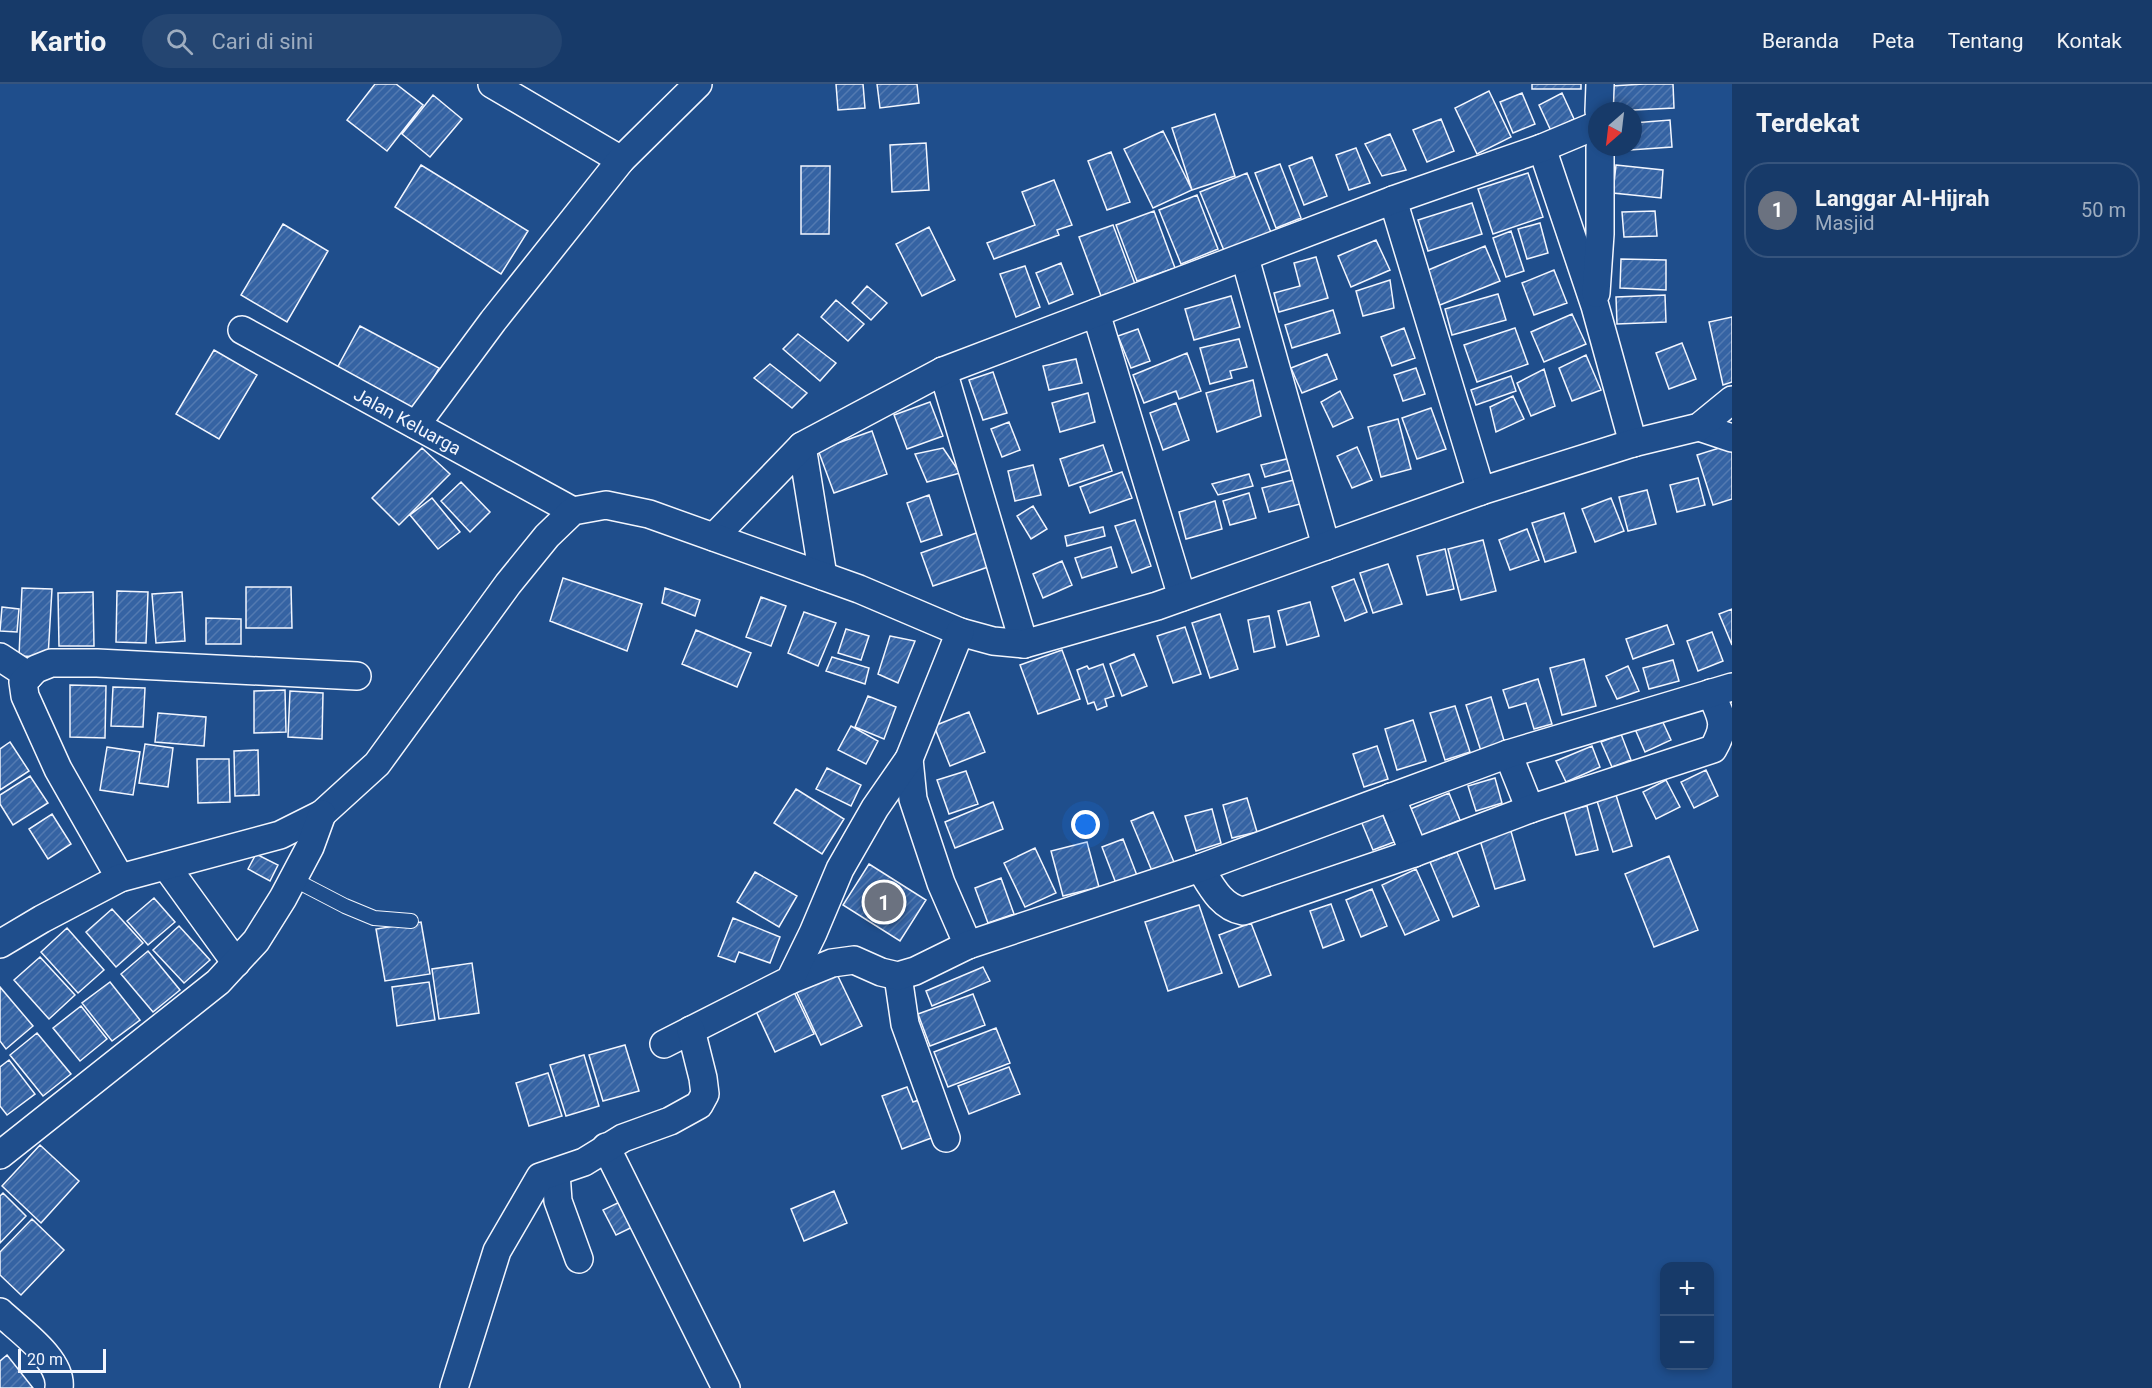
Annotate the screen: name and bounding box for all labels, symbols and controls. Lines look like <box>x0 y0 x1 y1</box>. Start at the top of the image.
search box <box>142 14 562 68</box>
text: Kartio <box>30 25 106 58</box>
icon: search <box>163 25 196 58</box>
text: Cari di sini <box>211 29 313 54</box>
text: Beranda <box>1762 29 1839 53</box>
text: Peta <box>1872 29 1915 53</box>
text: Tentang <box>1948 29 2024 53</box>
text: Kontak <box>2057 29 2122 53</box>
north arrow <box>1588 102 1642 156</box>
text: Terdekat <box>1756 108 1860 138</box>
text: Langgar Al-Hijrah <box>1815 186 1990 211</box>
text: 1 <box>1772 198 1783 222</box>
text: 50 m <box>2081 198 2126 222</box>
text: Masjid <box>1815 211 1875 235</box>
street label: Jalan Keluarga <box>351 383 465 458</box>
your location <box>1071 810 1100 839</box>
pin: 1 <box>864 880 904 924</box>
map controls <box>1660 1262 1714 1370</box>
button: + <box>1660 1262 1714 1316</box>
button: − <box>1660 1316 1714 1370</box>
scale bar <box>18 1346 106 1374</box>
text: 20 m <box>27 1350 63 1369</box>

